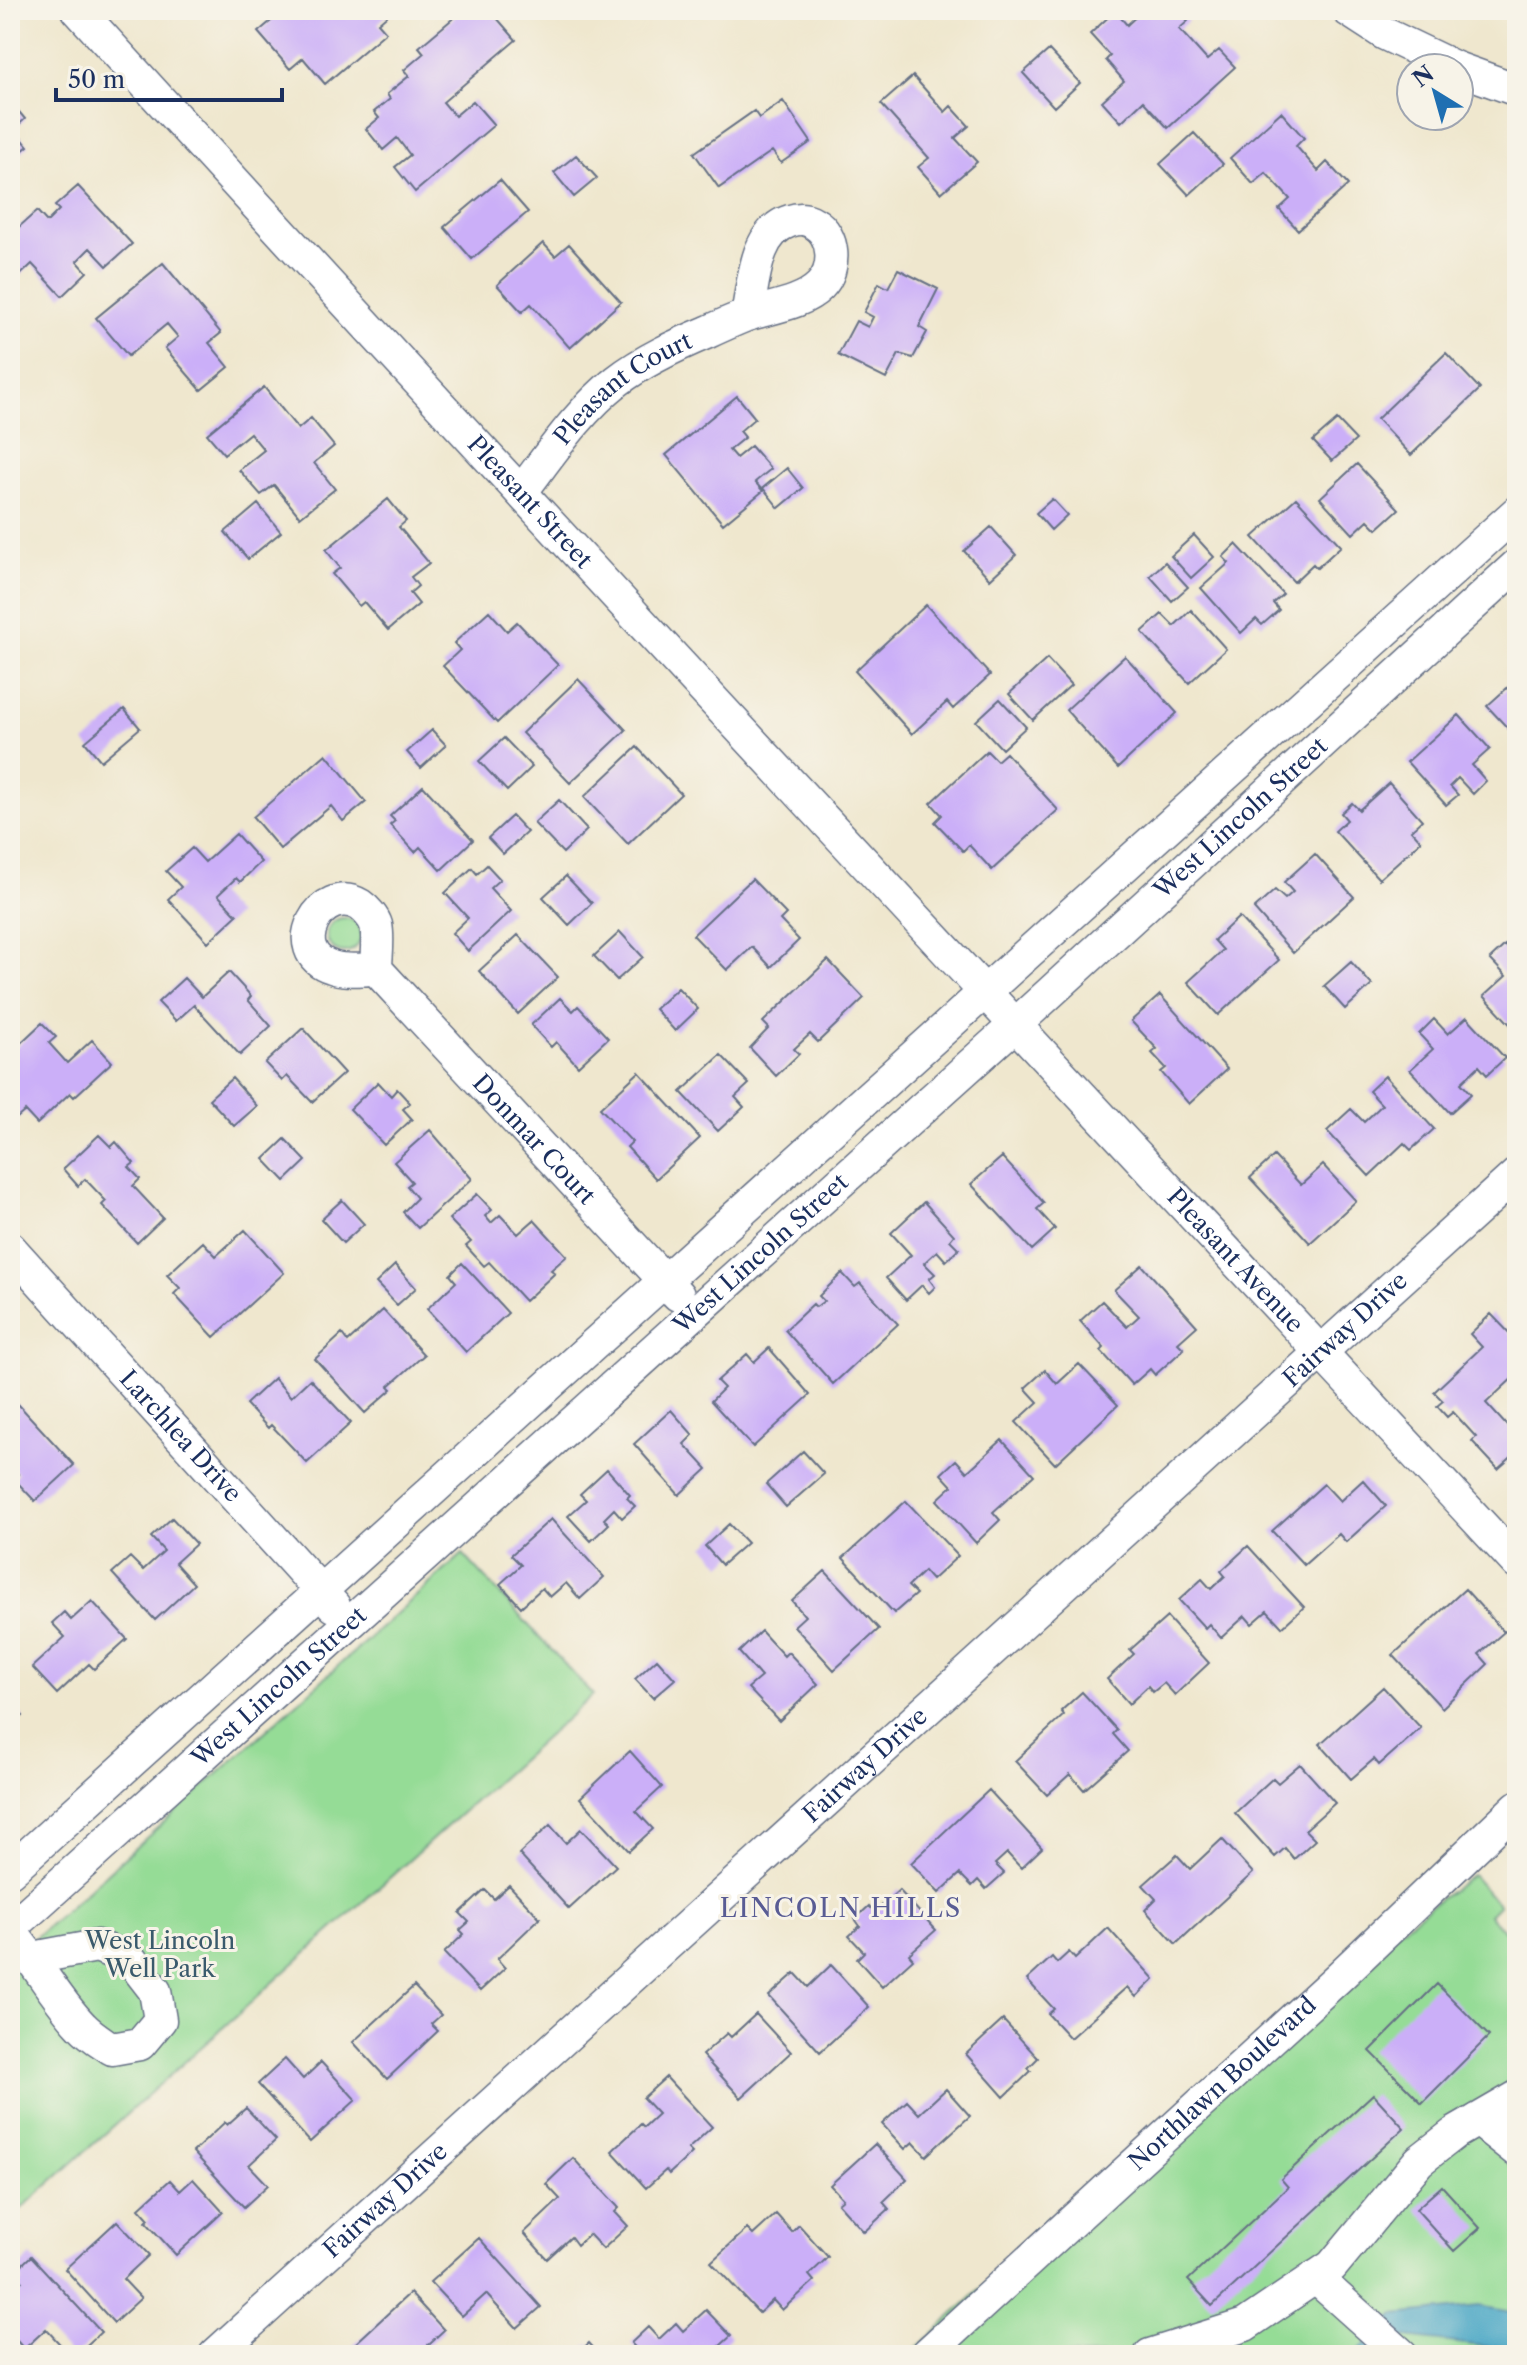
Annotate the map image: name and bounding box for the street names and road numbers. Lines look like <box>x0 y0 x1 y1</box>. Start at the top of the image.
street label: Pleasant Court <box>547 326 697 451</box>
street label: Pleasant Street <box>462 429 599 574</box>
street label: West Lincoln Street <box>1147 731 1334 905</box>
street label: Donmar Court <box>467 1068 602 1211</box>
street label: West Lincoln Street <box>666 1167 854 1340</box>
street label: Pleasant Avenue <box>1161 1182 1310 1338</box>
street label: Fairway Drive <box>1277 1266 1413 1393</box>
street label: Larchlea Drive <box>114 1364 248 1508</box>
street label: West Lincoln Street <box>185 1600 372 1773</box>
street label: Fairway Drive <box>797 1701 933 1828</box>
street label: Northlawn Boulevard <box>1122 1990 1322 2176</box>
street label: Fairway Drive <box>317 2136 453 2264</box>

